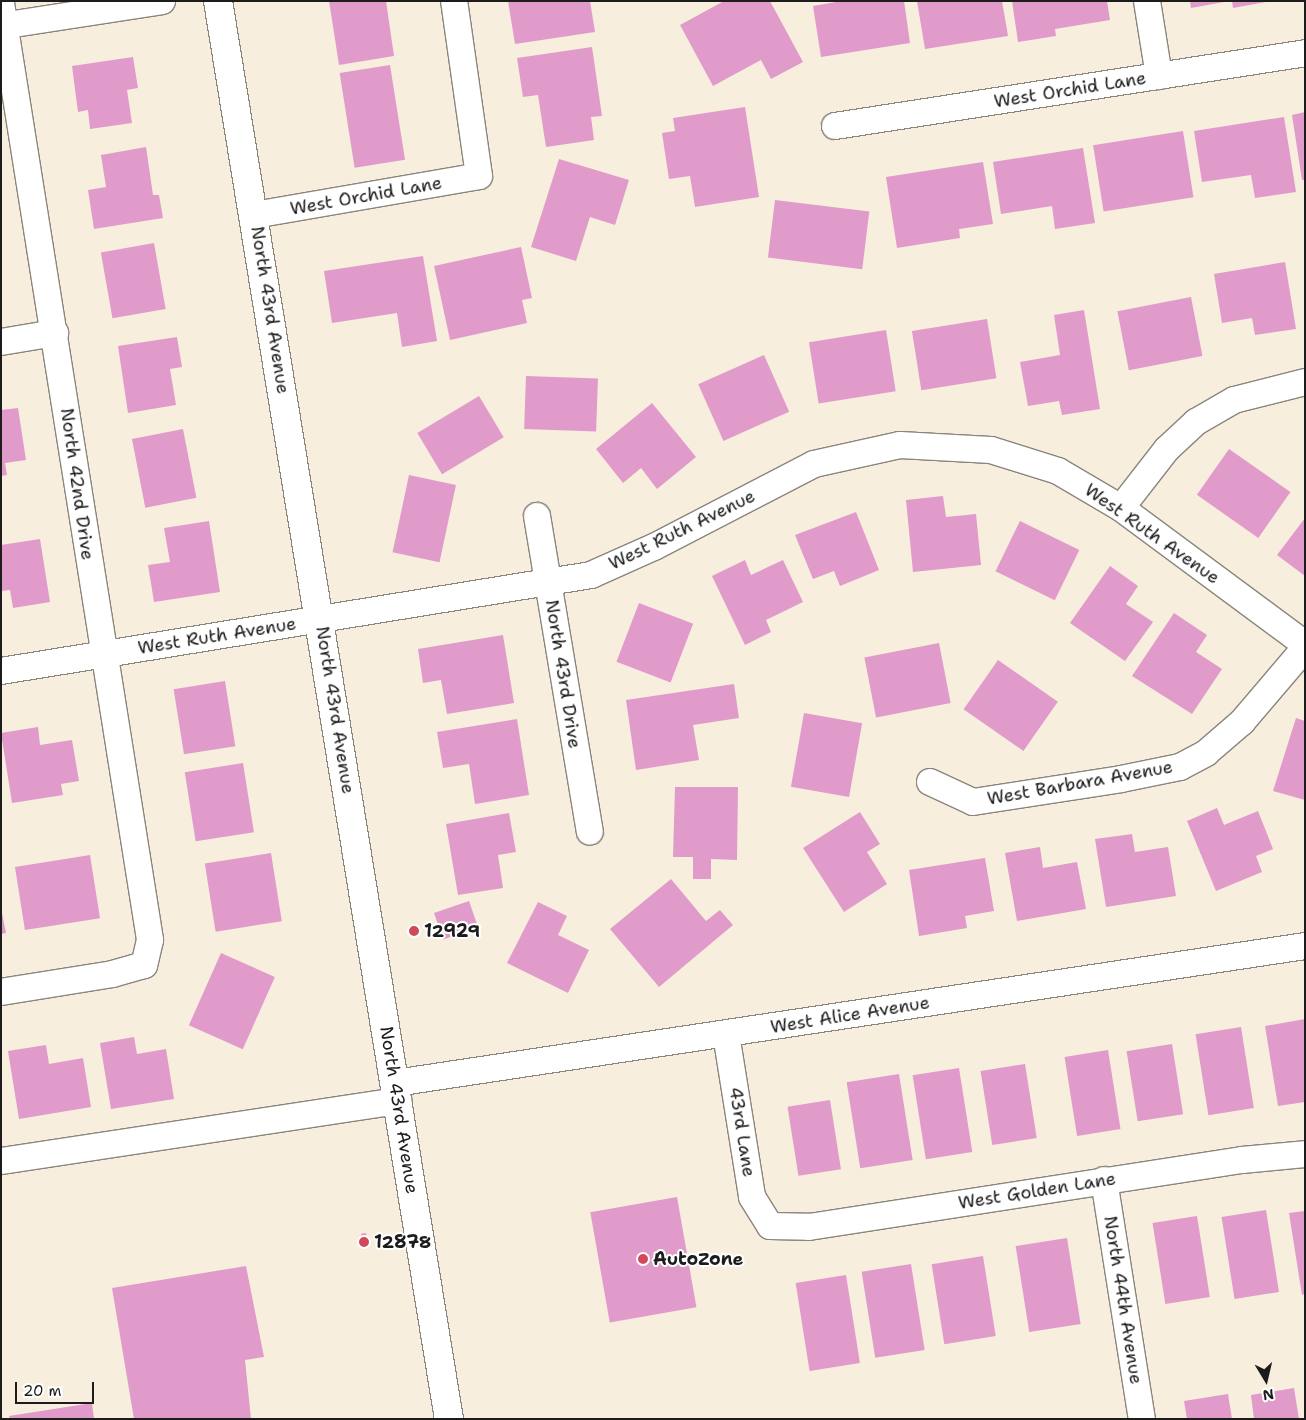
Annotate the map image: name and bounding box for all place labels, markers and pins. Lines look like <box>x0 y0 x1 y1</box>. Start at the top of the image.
place label: 12929 <box>424 920 480 942</box>
marker: 12929 <box>408 925 420 937</box>
place label: 12878 <box>374 1231 431 1253</box>
marker: 12878 <box>358 1236 370 1248</box>
place label: AutoZone <box>653 1248 743 1270</box>
marker: AutoZone <box>637 1253 649 1265</box>

